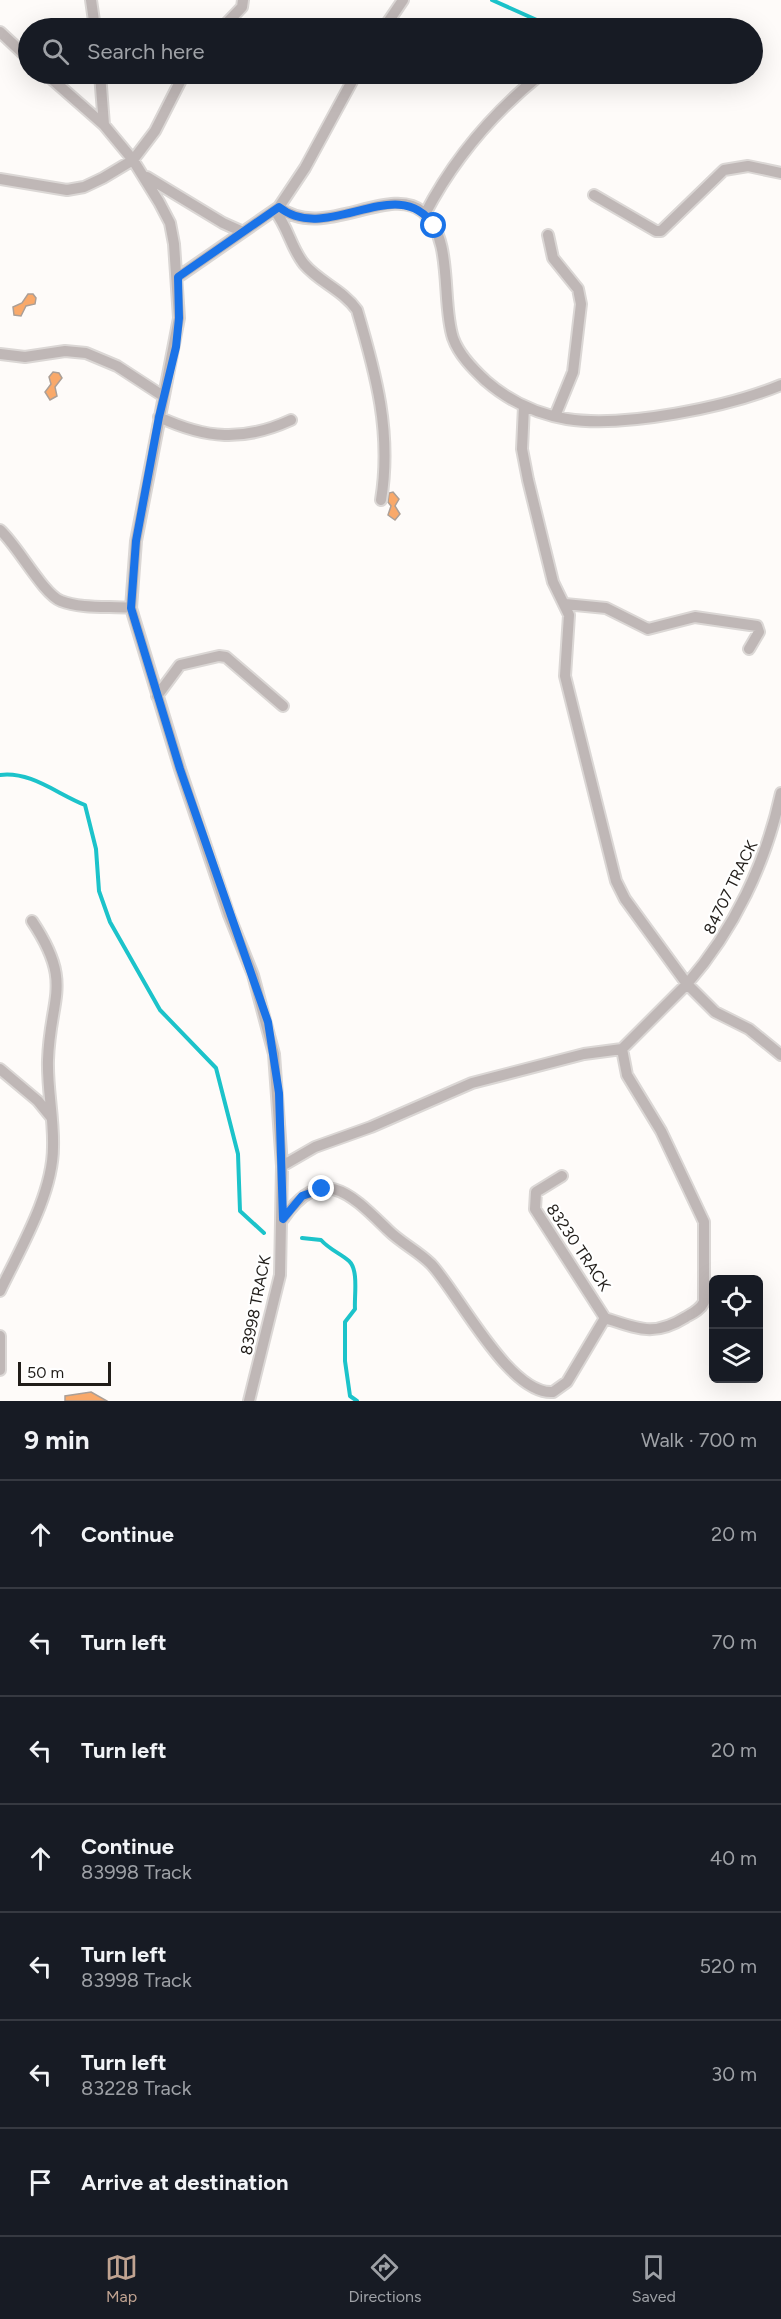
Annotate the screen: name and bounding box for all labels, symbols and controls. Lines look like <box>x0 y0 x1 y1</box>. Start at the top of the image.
search box <box>18 18 763 84</box>
icon: search <box>39 35 72 68</box>
text: Search here <box>87 38 205 65</box>
route start <box>420 212 446 238</box>
street label: 84707 TRACK <box>700 837 761 937</box>
route end <box>308 1175 334 1201</box>
street label: 83230 TRACK <box>542 1200 615 1295</box>
street label: 83998 TRACK <box>237 1253 275 1357</box>
map controls <box>709 1275 763 1383</box>
button: locate <box>709 1275 763 1329</box>
button: layers <box>709 1329 763 1383</box>
scale bar <box>18 1359 111 1386</box>
text: 50 m <box>27 1363 64 1382</box>
text: 9 min <box>24 1424 90 1456</box>
text: Walk · 700 m <box>641 1428 757 1452</box>
icon: ahead <box>24 1518 57 1551</box>
text: Continue <box>81 1521 174 1548</box>
text: 20 m <box>711 1522 757 1546</box>
icon: left <box>24 1626 57 1659</box>
text: Turn left <box>81 1629 167 1656</box>
text: 70 m <box>711 1630 757 1654</box>
icon: left <box>24 1734 57 1767</box>
text: Turn left <box>81 1737 167 1764</box>
text: 20 m <box>711 1738 757 1762</box>
text: Continue <box>81 1833 174 1860</box>
icon: ahead <box>24 1842 57 1875</box>
text: 40 m <box>710 1846 757 1870</box>
text: 83998 Track <box>81 1860 192 1884</box>
text: Turn left <box>81 1941 167 1968</box>
icon: left <box>24 1950 57 1983</box>
text: 520 m <box>700 1954 757 1978</box>
text: 83998 Track <box>81 1968 192 1992</box>
text: Turn left <box>81 2049 167 2076</box>
icon: left <box>24 2058 57 2091</box>
text: 30 m <box>711 2062 757 2086</box>
text: 83228 Track <box>81 2076 191 2100</box>
icon: arrive <box>24 2166 57 2199</box>
text: Arrive at destination <box>81 2169 289 2196</box>
tab: Map <box>105 2251 138 2306</box>
tab: Directions <box>348 2251 421 2306</box>
tab: Saved <box>632 2251 676 2306</box>

